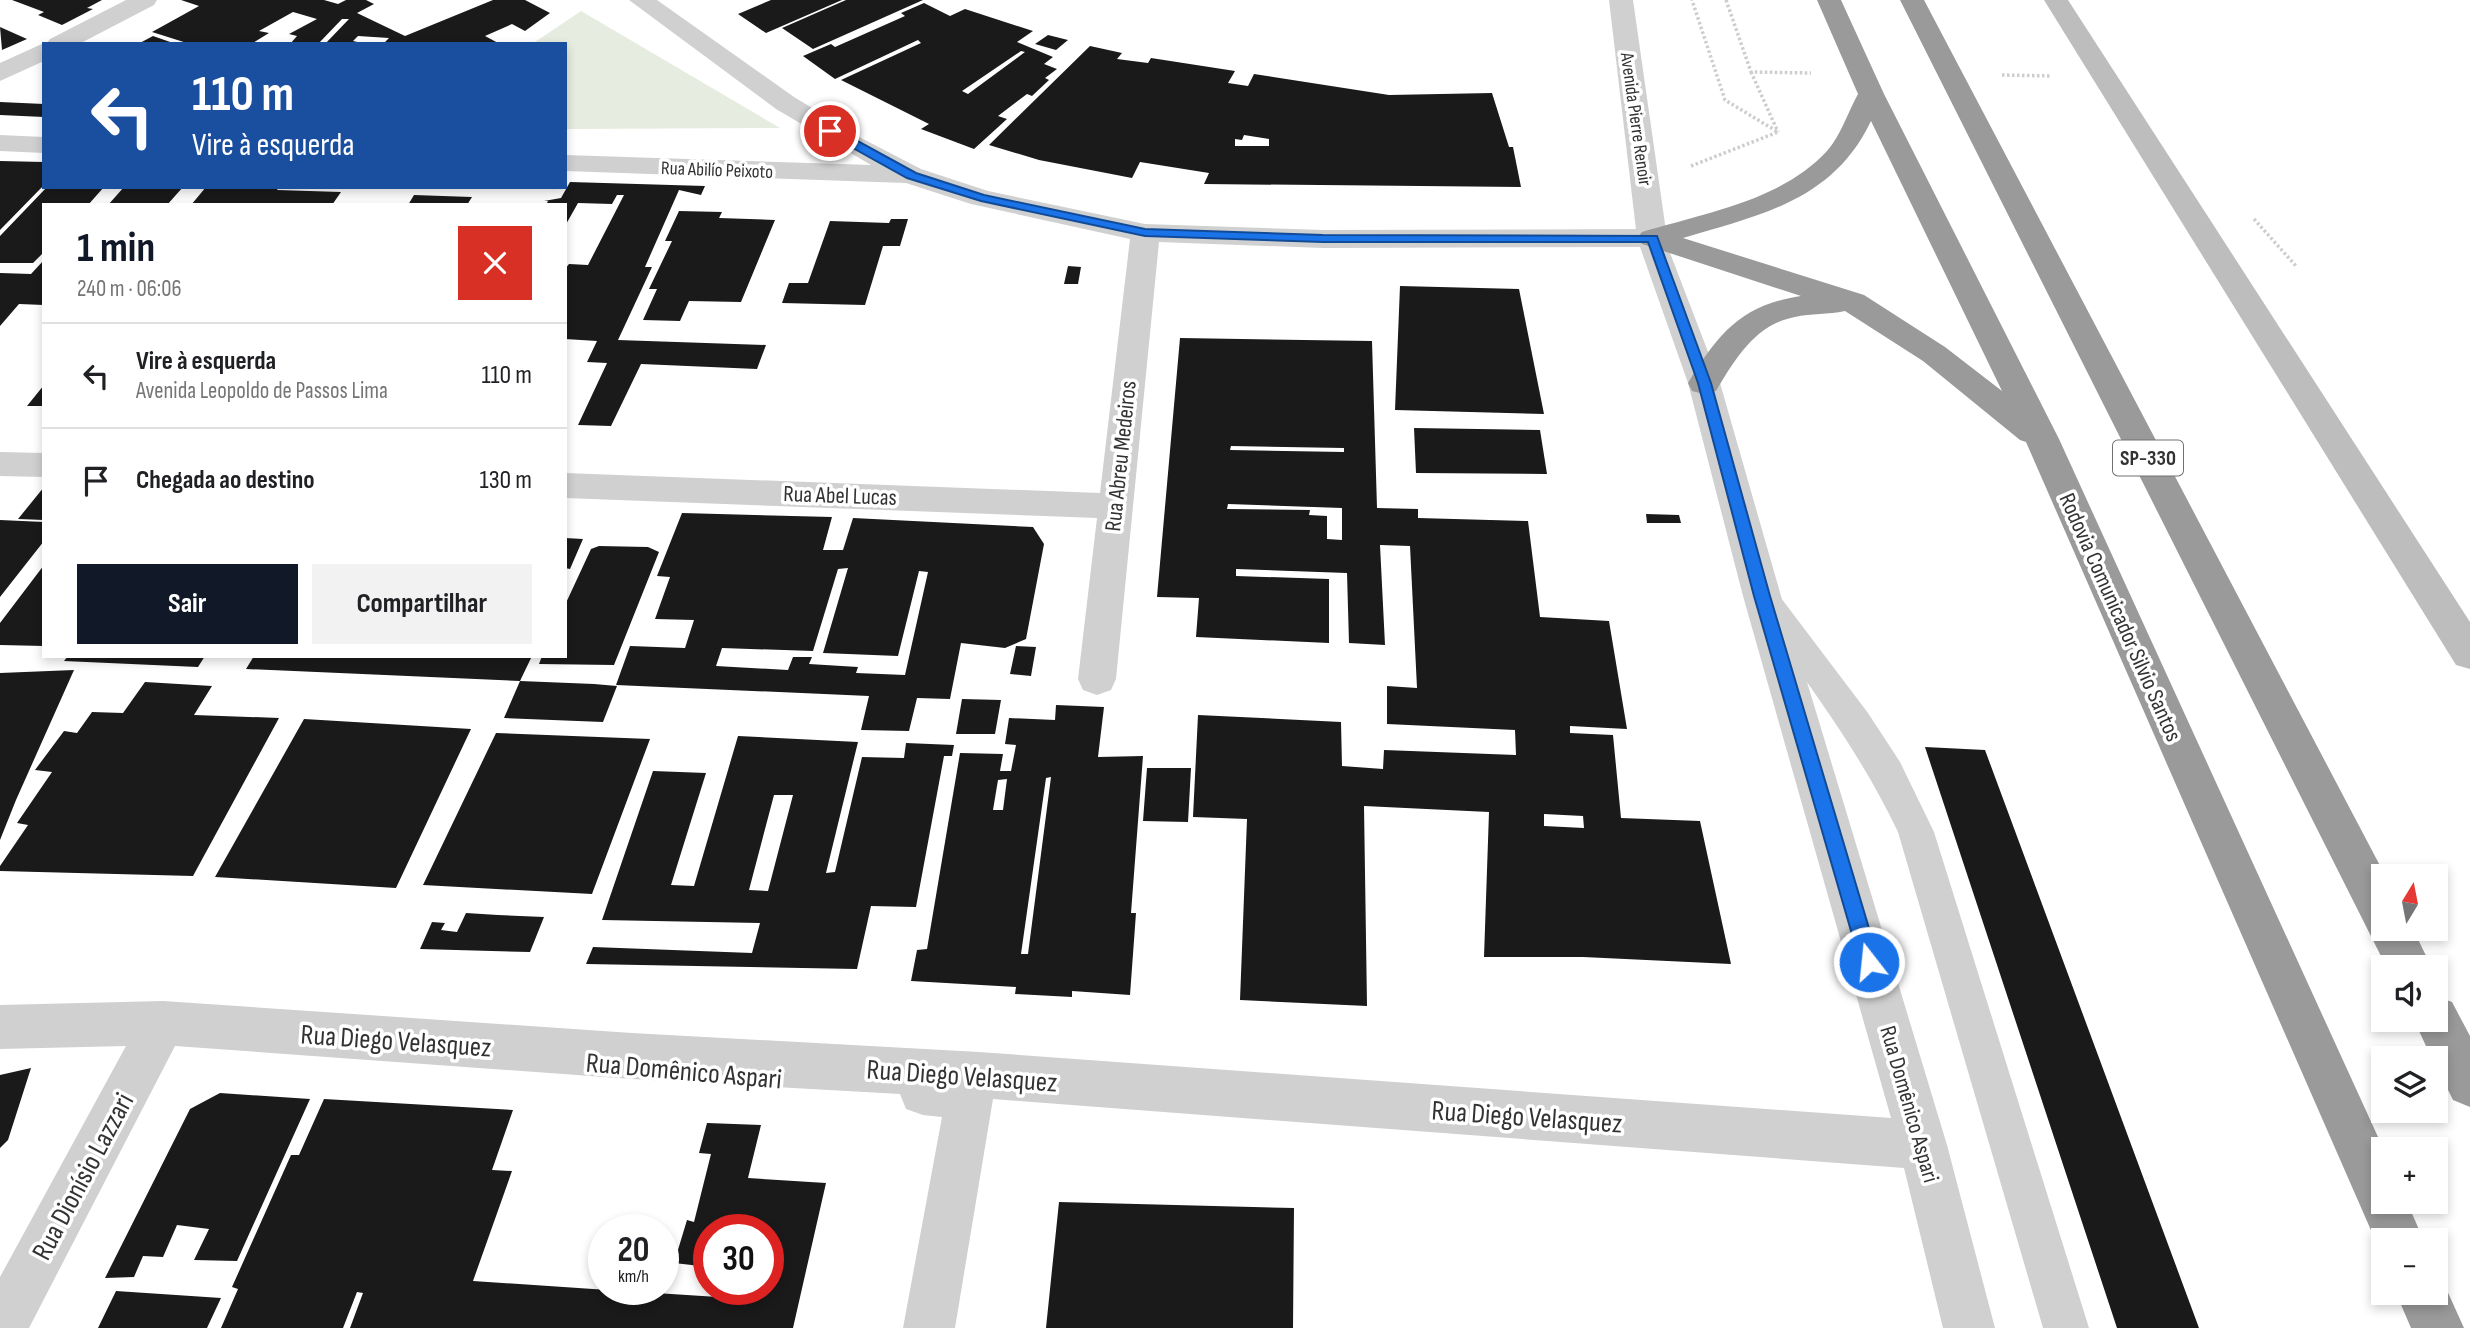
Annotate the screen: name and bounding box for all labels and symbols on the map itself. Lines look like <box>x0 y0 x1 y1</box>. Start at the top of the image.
street label: Avenida Pierre Renoir <box>1615 50 1656 188</box>
pin <box>800 101 860 161</box>
street label: Rua Abilío Peixoto <box>660 157 773 184</box>
street label: Rua Abreu Medeiros <box>1099 379 1143 533</box>
road number: SP-330 <box>2113 440 2183 476</box>
street label: Rua Abel Lucas <box>783 480 897 512</box>
street label: Rodovia Comunicador Silvio Santos <box>2053 489 2188 746</box>
north arrow <box>2371 864 2448 942</box>
position arrow <box>1832 925 1906 999</box>
street label: Rua Diego Velasquez <box>300 1018 492 1065</box>
street label: Rua Domênico Aspari <box>1873 1023 1945 1186</box>
street label: Rua Domênico Aspari <box>585 1046 783 1096</box>
street label: Rua Diego Velasquez <box>866 1053 1058 1100</box>
street label: Rua Dionísio Lazzari <box>25 1088 141 1266</box>
street label: Rua Diego Velasquez <box>1431 1094 1623 1141</box>
speed limit sign: 30 <box>693 1214 784 1305</box>

